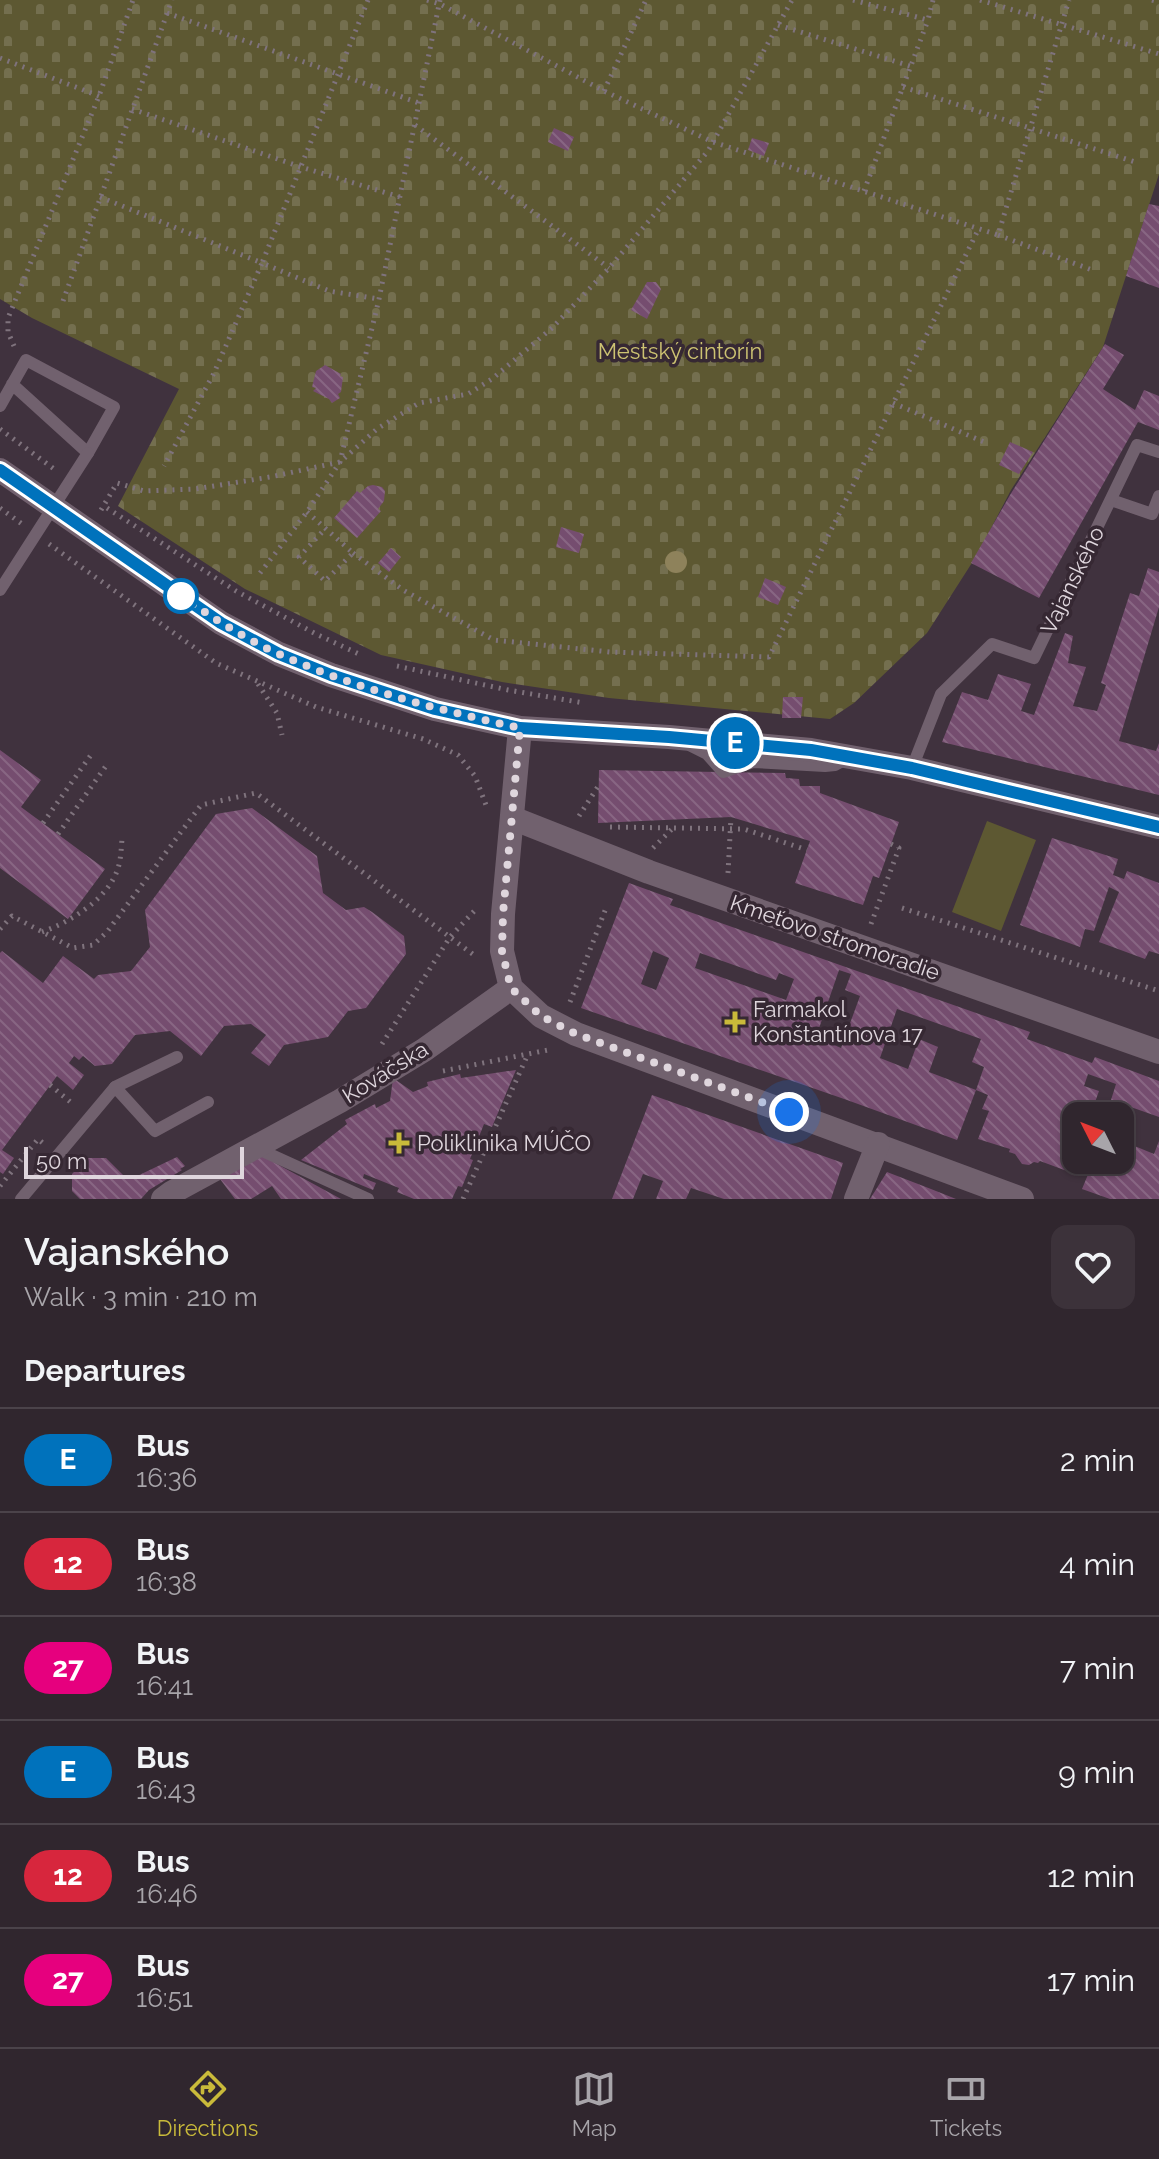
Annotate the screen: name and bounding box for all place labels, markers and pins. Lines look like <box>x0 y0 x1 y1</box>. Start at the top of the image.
unlabelled marker <box>164 579 198 613</box>
place label: Farmakol Konštantínova 17 <box>753 996 923 1047</box>
marker: Farmakol Konštantínova 17 <box>724 1011 746 1033</box>
place label: Poliklinika MÚČO <box>417 1130 591 1156</box>
marker: Poliklinika MÚČO <box>388 1132 410 1154</box>

